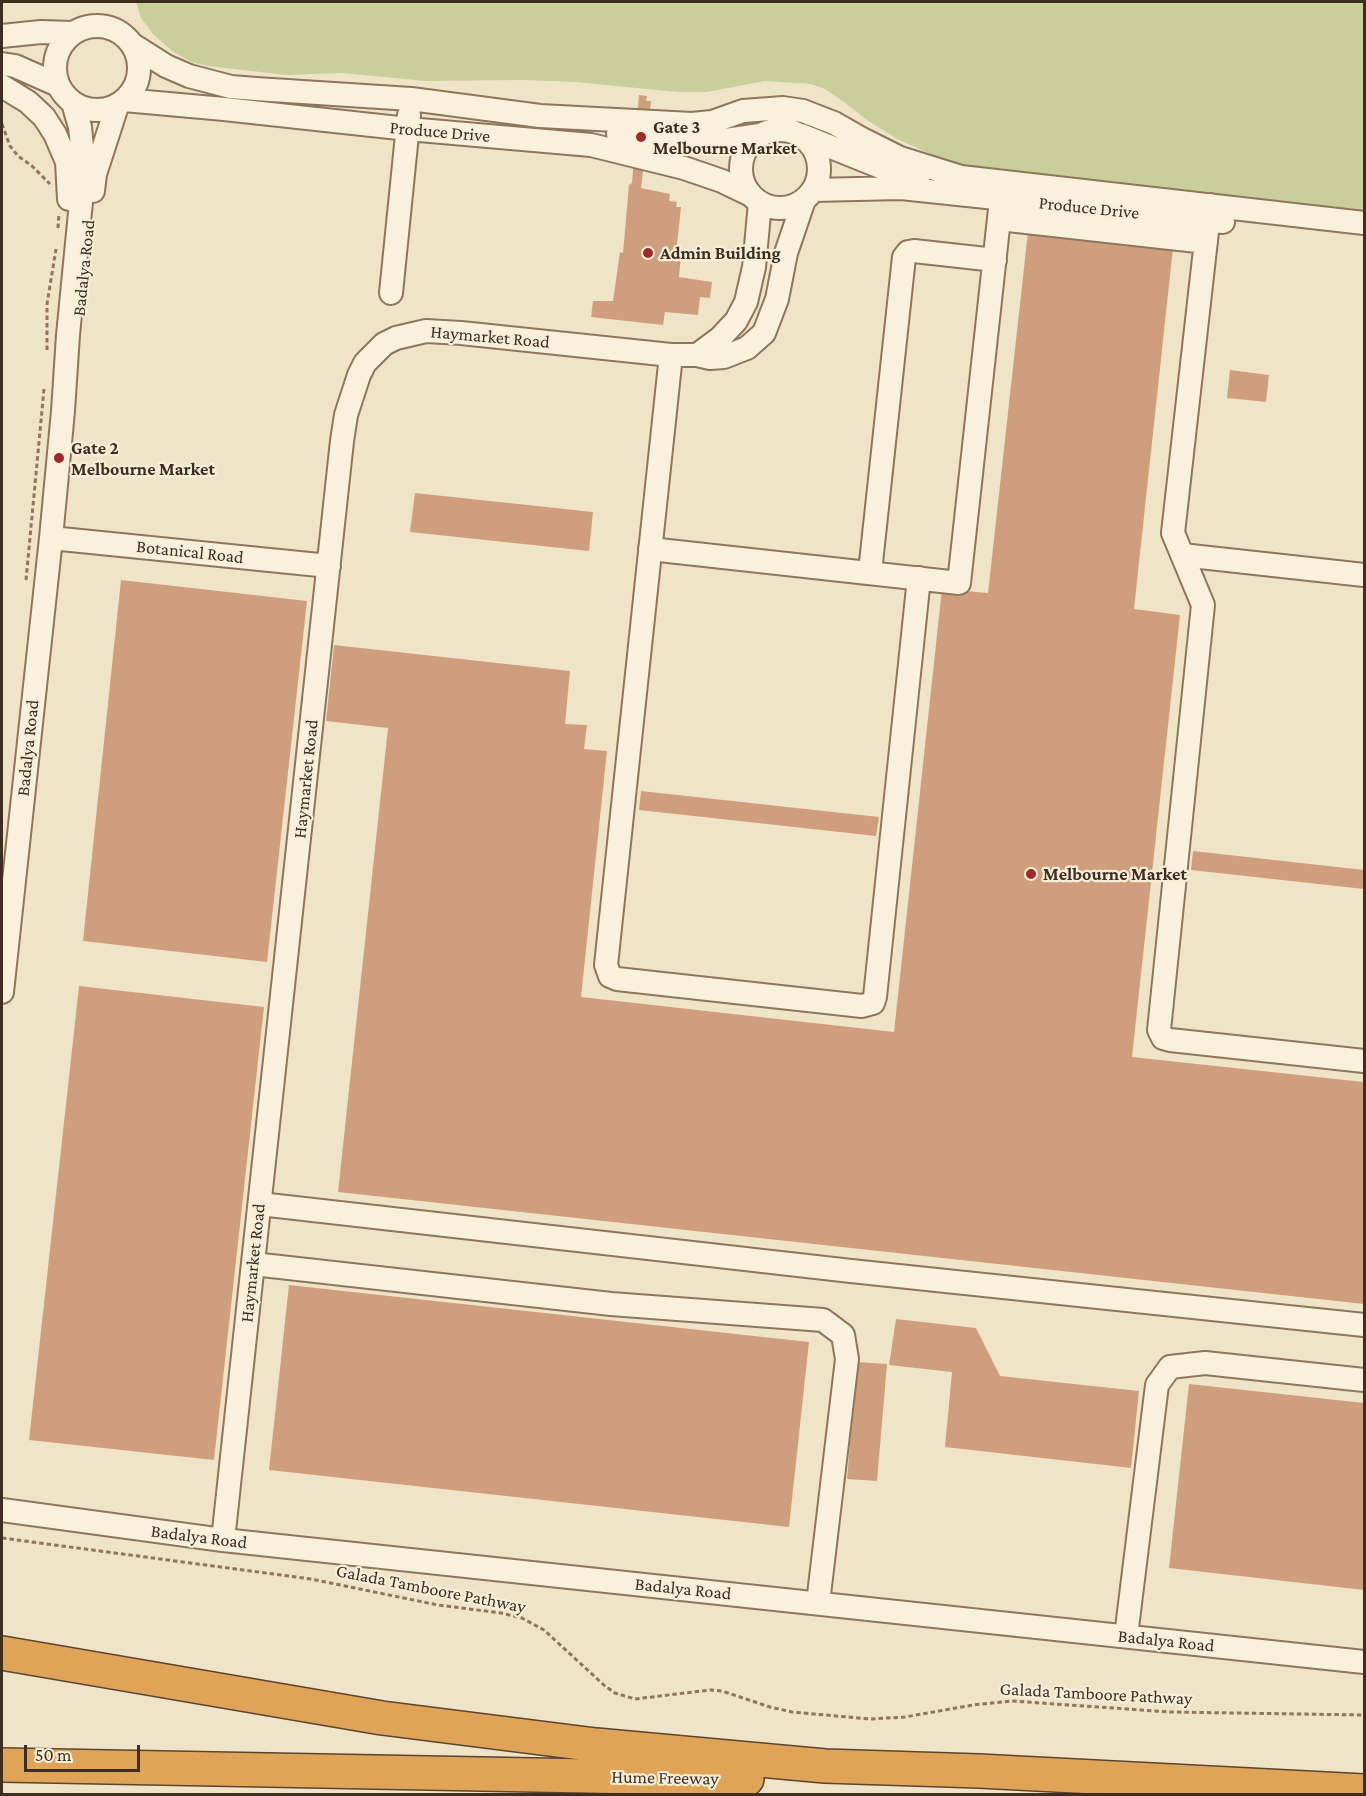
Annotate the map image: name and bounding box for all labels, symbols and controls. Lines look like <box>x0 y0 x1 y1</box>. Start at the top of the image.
place label: Gate 3 Melbourne Market <box>653 116 797 158</box>
street label: Produce Drive <box>389 117 491 147</box>
marker: Gate 3 Melbourne Market <box>634 130 648 144</box>
street label: Produce Drive <box>1038 192 1140 224</box>
street label: Badalya Road <box>68 219 100 317</box>
place label: Admin Building <box>660 242 781 264</box>
marker: Admin Building <box>641 246 655 260</box>
street label: Haymarket Road <box>429 321 551 353</box>
place label: Gate 2 Melbourne Market <box>71 437 215 480</box>
marker: Gate 2 Melbourne Market <box>52 451 66 465</box>
street label: Botanical Road <box>135 536 245 568</box>
street label: Badalya Road <box>12 699 44 797</box>
street label: Haymarket Road <box>289 718 323 840</box>
place label: Melbourne Market <box>1043 863 1187 885</box>
marker: Melbourne Market <box>1024 867 1038 881</box>
street label: Haymarket Road <box>236 1202 270 1324</box>
street label: Badalya Road <box>150 1520 248 1554</box>
street label: Galada Tamboore Pathway <box>334 1560 528 1618</box>
street label: Badalya Road <box>634 1573 732 1605</box>
street label: Badalya Road <box>1117 1625 1215 1657</box>
street label: Galada Tamboore Pathway <box>999 1678 1193 1710</box>
scale bar <box>27 1733 142 1771</box>
text: 50 m <box>35 1745 72 1765</box>
street label: Hume Freeway <box>611 1766 719 1790</box>

